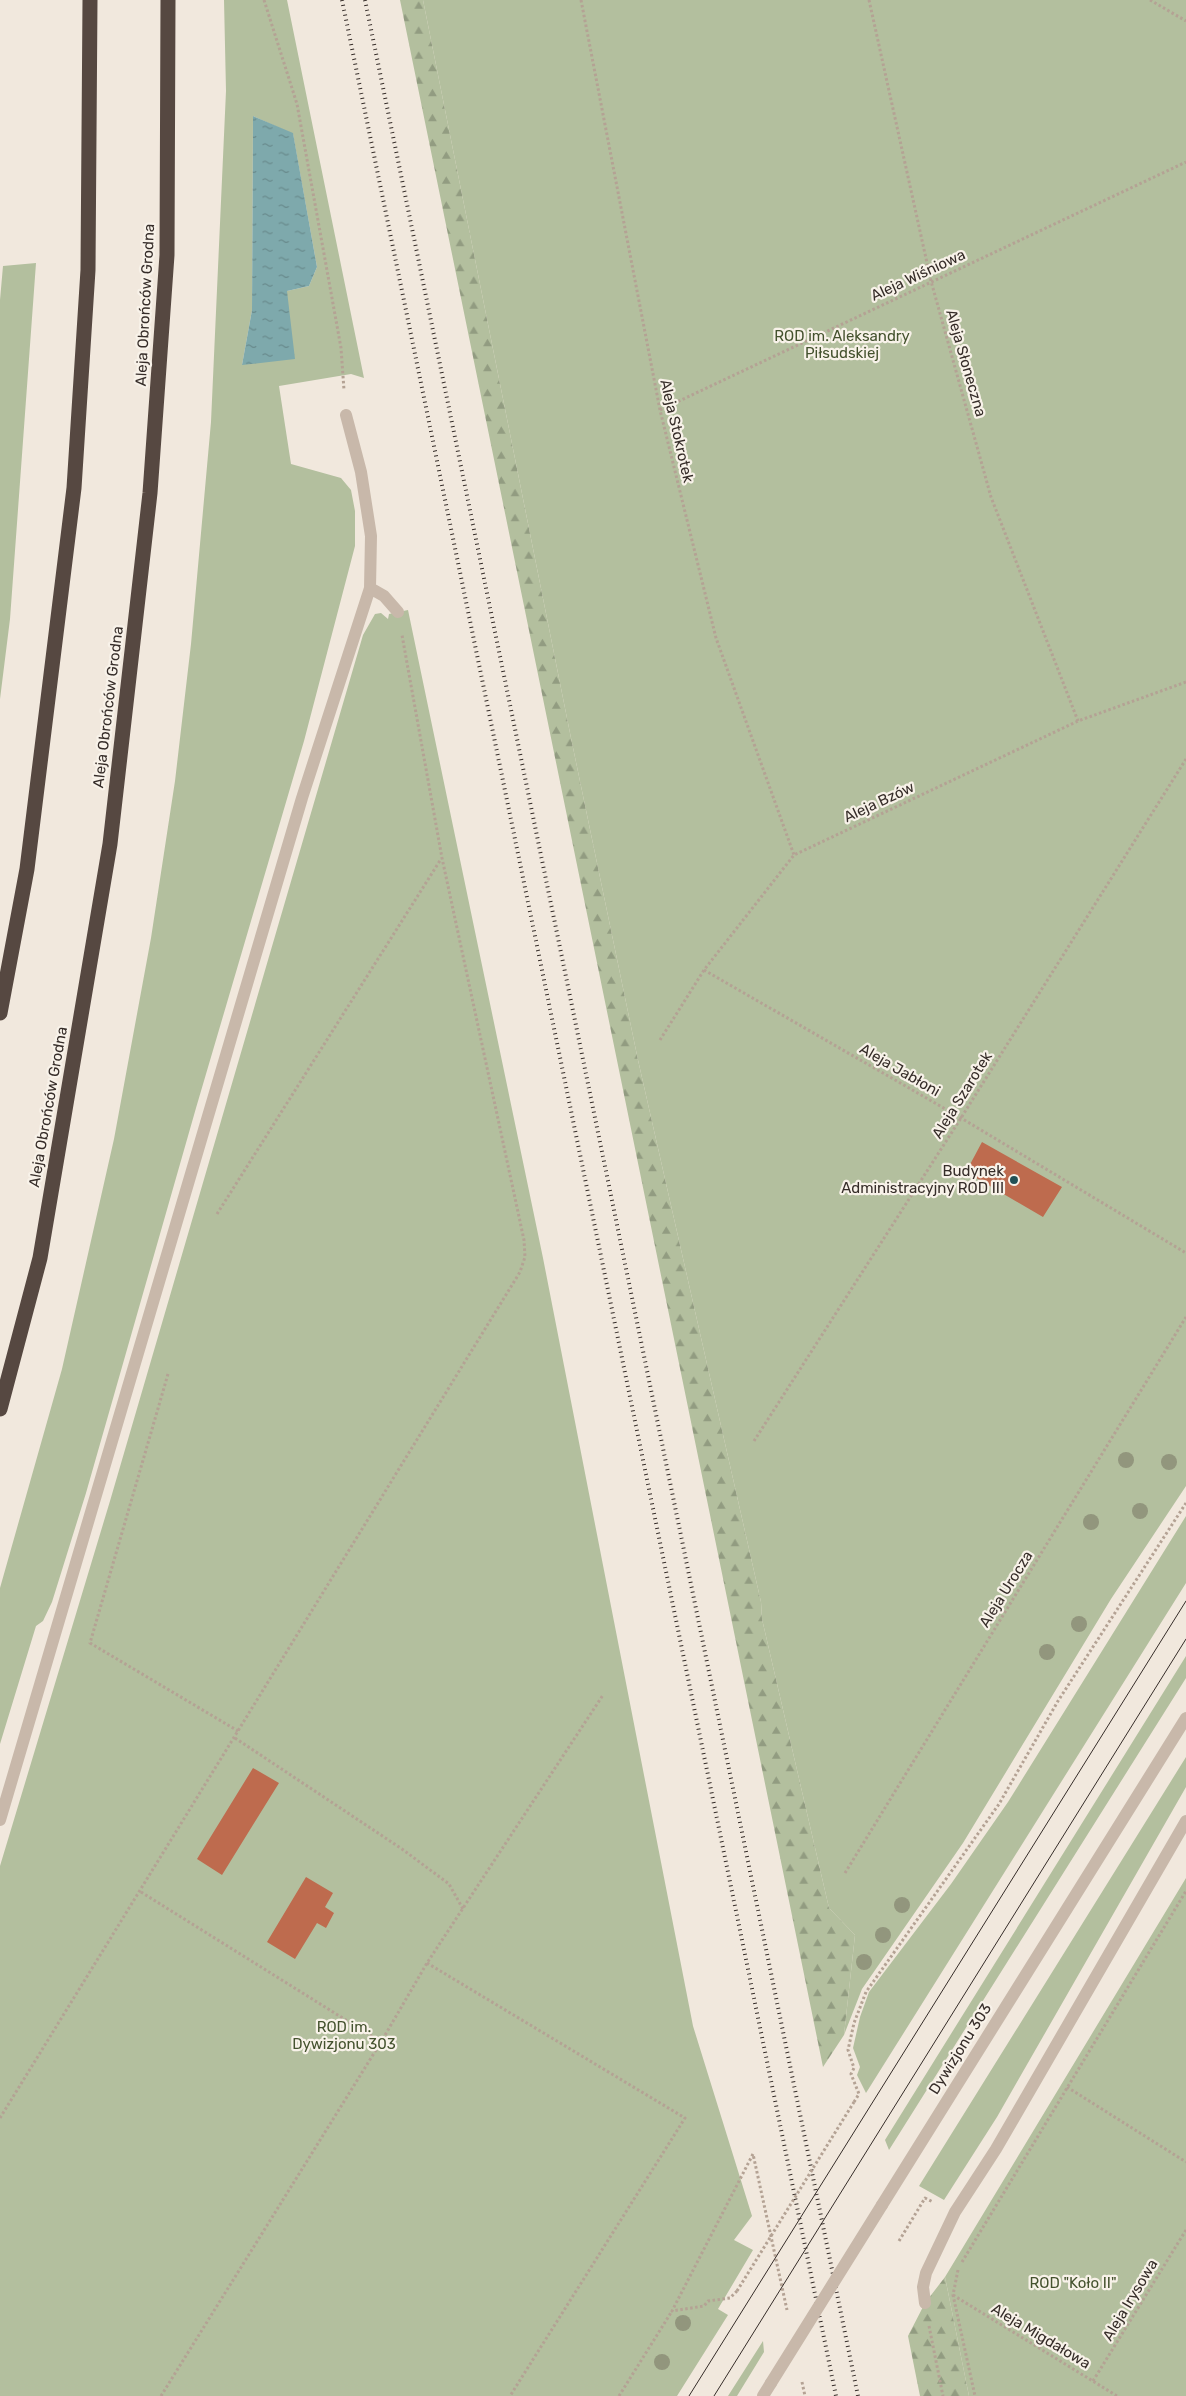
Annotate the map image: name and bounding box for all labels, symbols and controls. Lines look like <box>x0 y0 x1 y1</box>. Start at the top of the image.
street label: Aleja Obrońców Grodna <box>132 223 158 387</box>
street label: Aleja Wiśniowa <box>868 245 968 305</box>
street label: Aleja Słoneczna <box>942 307 990 419</box>
park label: ROD im. Aleksandry Piłsudskiej <box>774 327 910 362</box>
street label: Aleja Stokrotek <box>656 378 698 485</box>
street label: Aleja Obrońców Grodna <box>89 625 127 789</box>
street label: Aleja Bzów <box>841 778 917 826</box>
street label: Aleja Obrońców Grodna <box>25 1025 71 1189</box>
street label: Aleja Jabłoni <box>857 1040 943 1100</box>
street label: Aleja Szarotek <box>928 1048 996 1142</box>
place label: Budynek Administracyjny ROD III <box>841 1162 1004 1197</box>
marker: Budynek Administracyjny ROD III <box>1008 1174 1020 1186</box>
street label: Aleja Urocza <box>975 1547 1037 1631</box>
street label: Dywizjonu 303 <box>925 2000 995 2098</box>
park label: ROD im. Dywizjonu 303 <box>292 2018 396 2053</box>
street label: Aleja Irysowa <box>1099 2256 1161 2344</box>
park label: ROD "Koło II" <box>1030 2274 1117 2292</box>
street label: Aleja Migdałowa <box>988 2299 1094 2373</box>

